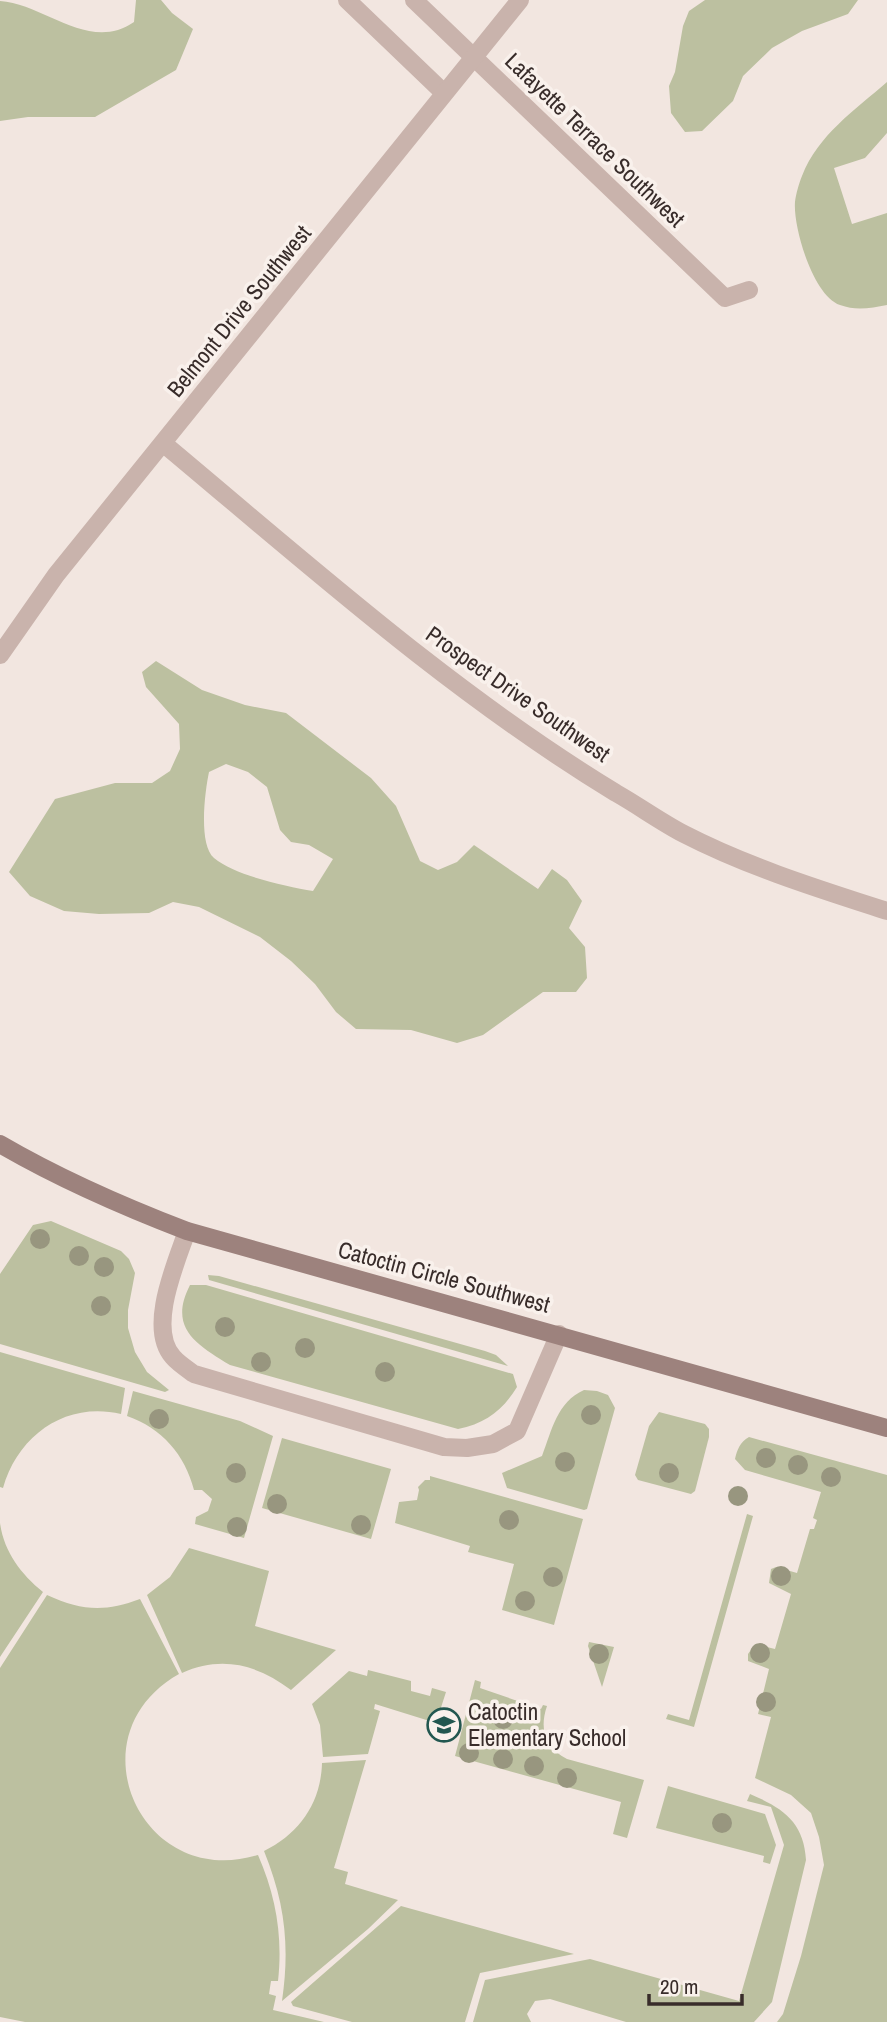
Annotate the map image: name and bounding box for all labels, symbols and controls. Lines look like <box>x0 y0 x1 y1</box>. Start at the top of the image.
street label: Lafayette Terrace Southwest <box>499 46 692 234</box>
street label: Belmont Drive Southwest <box>160 218 318 403</box>
street label: Prospect Drive Southwest <box>420 618 616 769</box>
street label: Catoctin Circle Southwest <box>335 1233 553 1320</box>
place label: Catoctin Elementary School <box>468 1696 626 1753</box>
school or university icon: Catoctin Elementary School <box>425 1706 463 1744</box>
scale bar <box>649 1962 742 2006</box>
text: 20 m <box>660 1972 698 2001</box>

